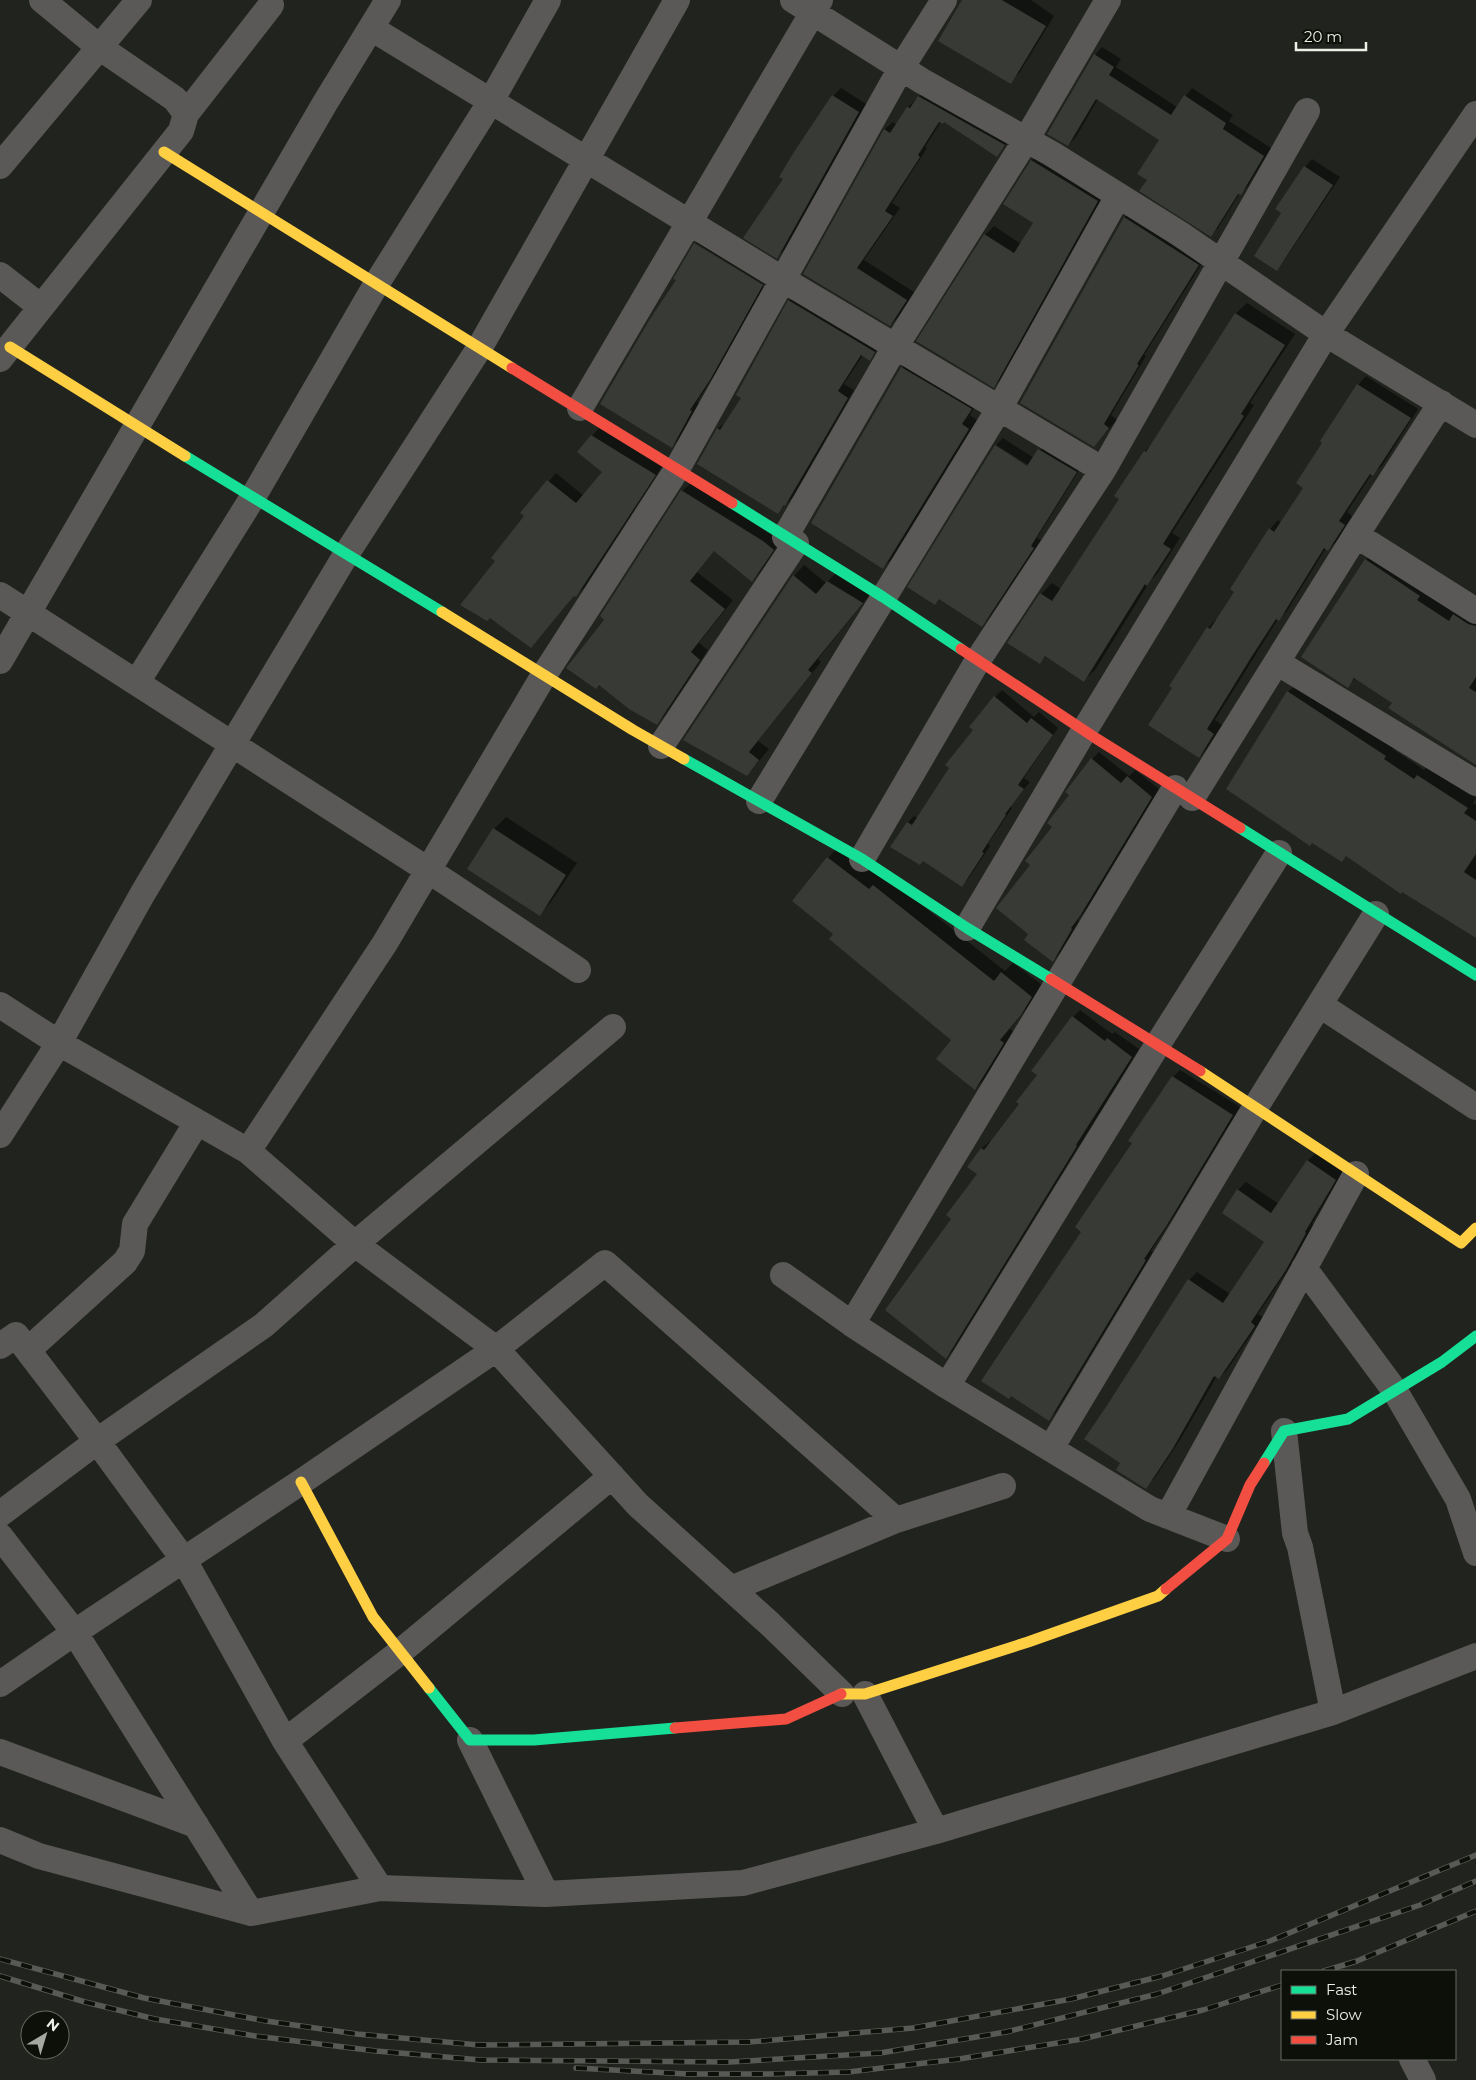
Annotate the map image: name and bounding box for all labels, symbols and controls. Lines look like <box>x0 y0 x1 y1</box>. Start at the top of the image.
scale bar <box>1296 20 1366 52</box>
text: 20 m <box>1304 27 1342 46</box>
legend <box>1281 1970 1456 2060</box>
text: Fast <box>1326 1980 1357 1999</box>
text: Slow <box>1326 2005 1362 2024</box>
north arrow <box>20 2010 70 2060</box>
text: N <box>43 2014 63 2035</box>
text: Jam <box>1325 2030 1358 2049</box>

